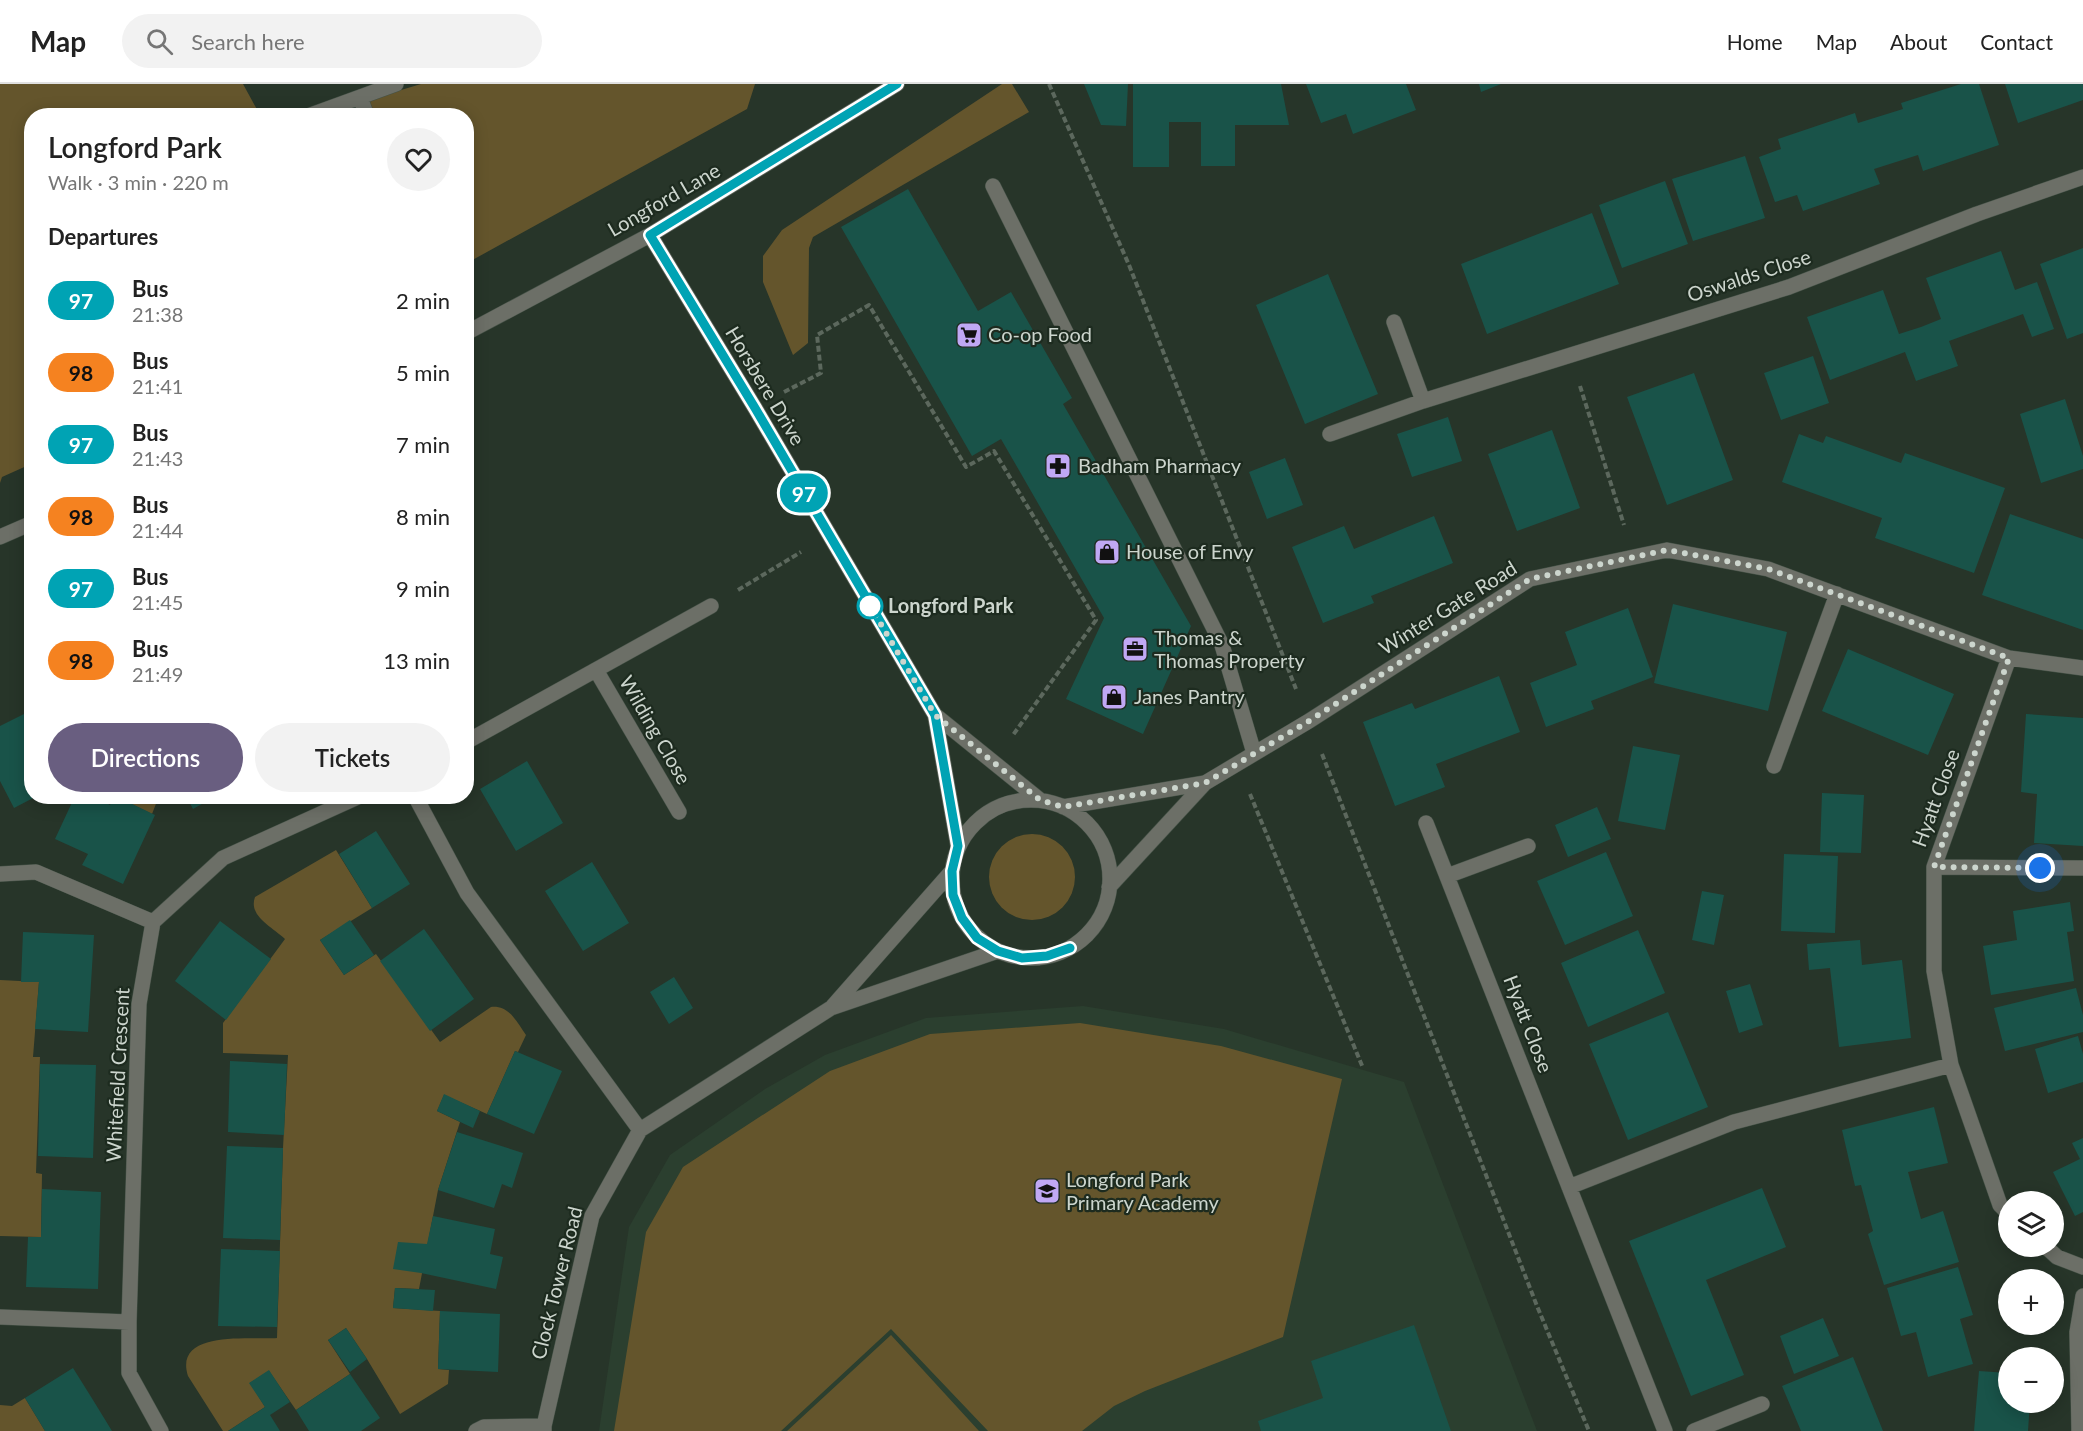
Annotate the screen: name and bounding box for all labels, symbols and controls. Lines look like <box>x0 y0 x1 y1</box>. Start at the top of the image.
search box <box>122 14 542 68</box>
text: Map <box>30 24 86 58</box>
icon: search <box>143 25 176 58</box>
text: Search here <box>191 28 305 55</box>
text: Home <box>1727 29 1783 54</box>
text: Map <box>1816 29 1857 54</box>
text: About <box>1890 29 1947 54</box>
text: Contact <box>1980 29 2053 54</box>
button: heart <box>387 128 450 191</box>
text: Longford Park <box>48 130 222 164</box>
street label: Longford Lane <box>603 157 724 241</box>
text: Walk · 3 min · 220 m <box>48 170 229 194</box>
text: Departures <box>48 223 158 250</box>
street label: Oswalds Close <box>1684 244 1813 306</box>
text: Bus <box>132 275 168 302</box>
text: 2 min <box>396 287 450 314</box>
text: 97 <box>69 288 93 313</box>
text: 21:38 <box>132 302 183 326</box>
supermarket icon: Co-op Food <box>954 320 984 350</box>
street label: Horsbere Drive <box>721 322 811 449</box>
place label: Co-op Food <box>988 322 1092 346</box>
text: Bus <box>132 347 168 374</box>
text: 5 min <box>396 359 450 386</box>
text: 98 <box>69 360 93 385</box>
text: 21:41 <box>132 374 183 398</box>
text: Bus <box>132 419 168 446</box>
text: 7 min <box>396 431 450 458</box>
text: 97 <box>69 432 93 457</box>
text: 21:43 <box>132 446 183 470</box>
pharmacy icon: Badham Pharmacy <box>1043 451 1073 481</box>
place label: Badham Pharmacy <box>1078 453 1242 477</box>
line badge: 97 <box>777 474 831 512</box>
text: 97 <box>792 481 816 506</box>
text: Bus <box>132 491 168 518</box>
text: 8 min <box>396 503 450 530</box>
text: 98 <box>69 504 93 529</box>
text: 21:44 <box>132 518 183 542</box>
shop icon: House of Envy <box>1092 537 1122 567</box>
place label: House of Envy <box>1126 539 1254 563</box>
street label: Winter Gate Road <box>1374 555 1521 659</box>
text: Bus <box>132 563 168 590</box>
text: 9 min <box>396 575 450 602</box>
text: 97 <box>69 576 93 601</box>
text: 21:45 <box>132 590 183 614</box>
marker: Longford Park <box>857 593 883 619</box>
place label: Longford Park <box>888 593 1014 617</box>
place label: Thomas & Thomas Property <box>1154 625 1306 672</box>
office icon: Thomas & Thomas Property <box>1120 634 1150 664</box>
text: Bus <box>132 635 168 662</box>
text: 13 min <box>383 647 450 674</box>
text: 98 <box>69 648 93 673</box>
text: 21:49 <box>132 662 183 686</box>
street label: Wilding Close <box>615 671 697 788</box>
shop icon: Janes Pantry <box>1099 682 1129 712</box>
place label: Janes Pantry <box>1134 684 1246 708</box>
button: Directions <box>48 723 243 792</box>
button: Tickets <box>255 723 450 792</box>
street label: Hyatt Close <box>1906 745 1964 850</box>
your location <box>2025 853 2055 883</box>
street label: Hyatt Close <box>1499 972 1558 1076</box>
street label: Whitefield Crescent <box>100 987 134 1163</box>
place label: Longford Park Primary Academy <box>1066 1167 1220 1214</box>
school or university icon: Longford Park Primary Academy <box>1032 1176 1062 1206</box>
map controls <box>1998 1191 2064 1413</box>
button: layers <box>1998 1191 2064 1257</box>
street label: Clock Tower Road <box>525 1204 587 1362</box>
button: + <box>1998 1269 2064 1335</box>
button: − <box>1998 1347 2064 1413</box>

